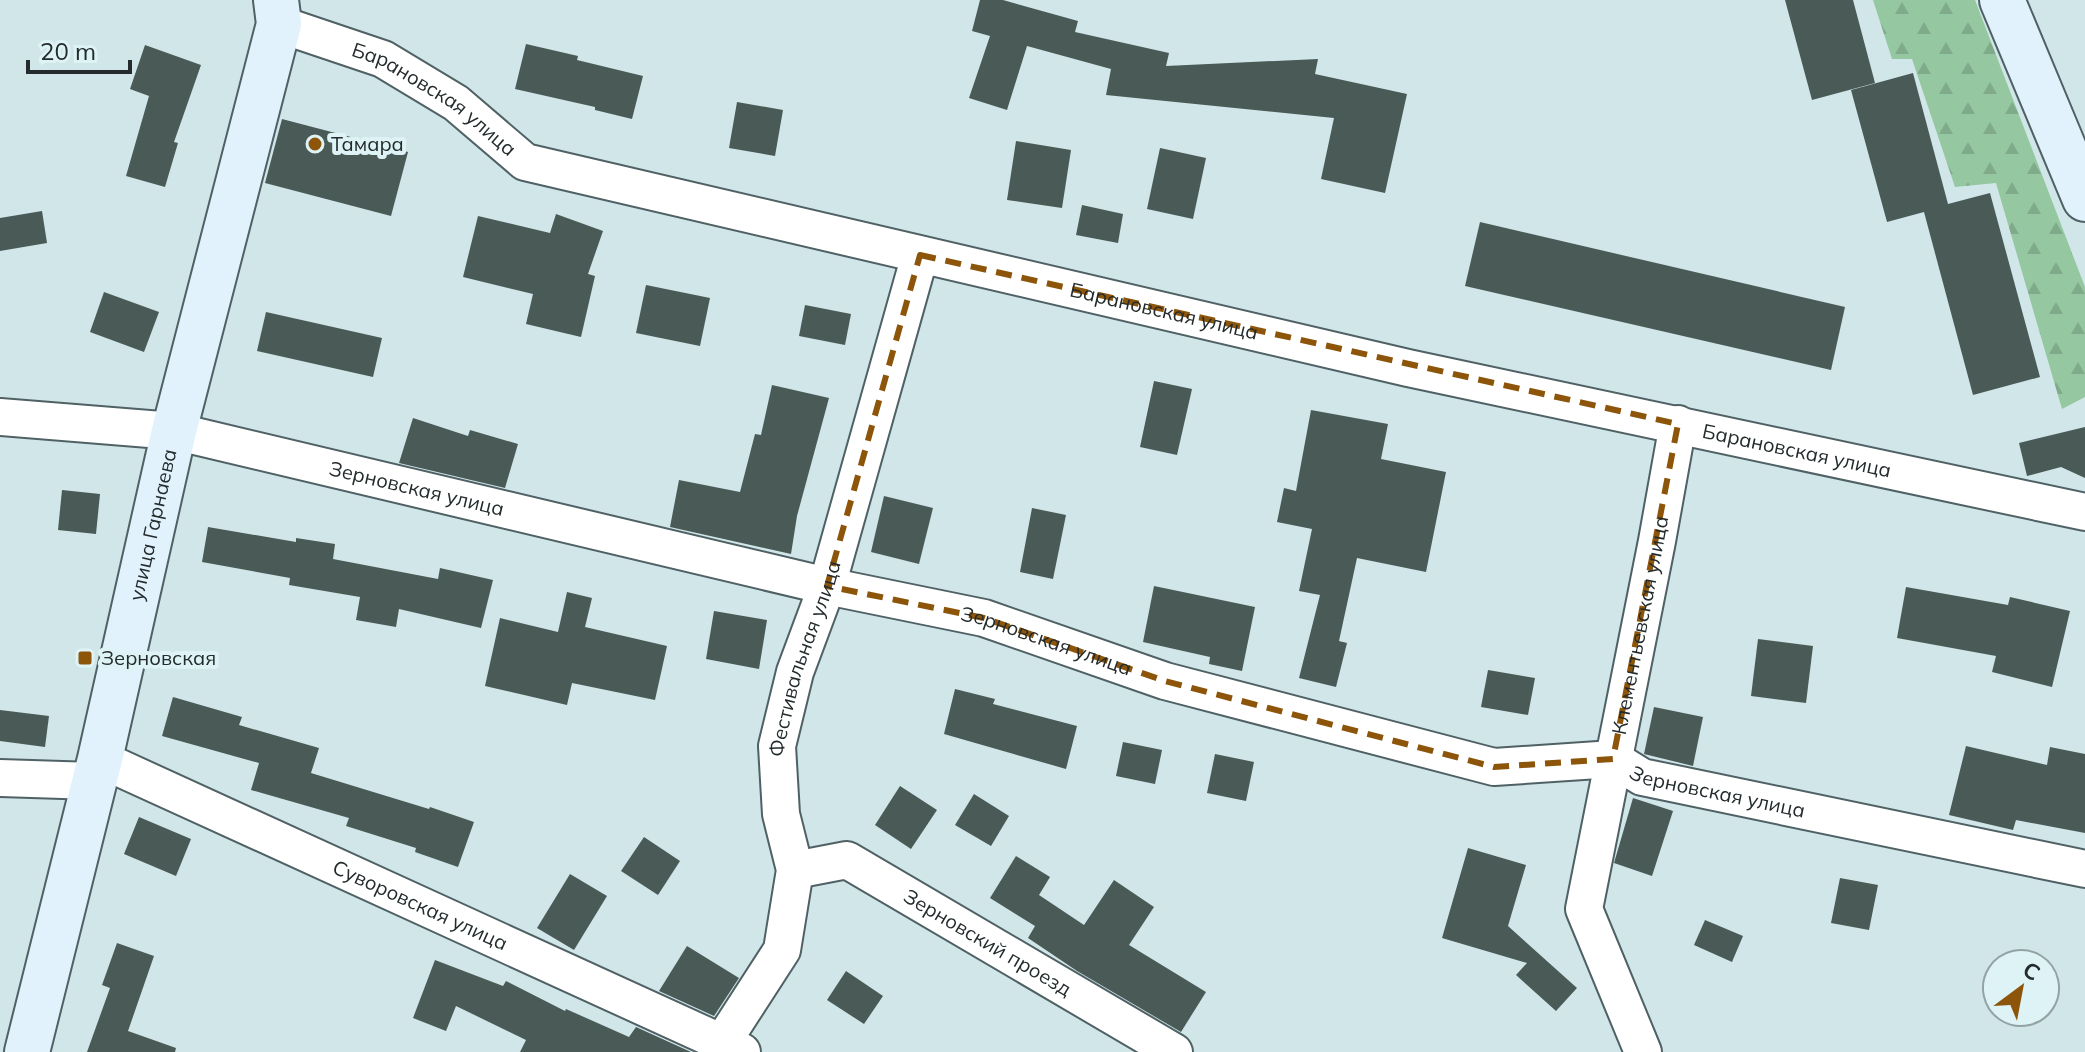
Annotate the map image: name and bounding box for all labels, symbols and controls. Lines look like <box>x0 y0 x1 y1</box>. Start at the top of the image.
scale bar <box>28 24 130 74</box>
text: 20 m <box>40 36 96 66</box>
street label: Барановская улица <box>349 36 522 161</box>
place label: Тамара <box>331 131 404 156</box>
marker: Тамара <box>306 135 324 153</box>
street label: Барановская улица <box>1068 277 1261 345</box>
street label: Барановская улица <box>1700 418 1894 482</box>
street label: улица Гарнаева <box>123 446 182 603</box>
street label: Зерновская улица <box>327 455 507 521</box>
street label: Клементьевская улица <box>1606 514 1673 737</box>
street label: Фестивальная улица <box>764 558 846 757</box>
street label: Зерновская улица <box>959 601 1135 680</box>
place label: Зерновская <box>101 645 216 670</box>
marker: Зерновская <box>76 649 94 667</box>
street label: Зерновская улица <box>1625 759 1808 823</box>
street label: Суворовская улица <box>329 854 512 955</box>
street label: Зерновский проезд <box>899 883 1076 1001</box>
north arrow <box>1981 948 2061 1028</box>
text: С <box>2018 955 2045 987</box>

